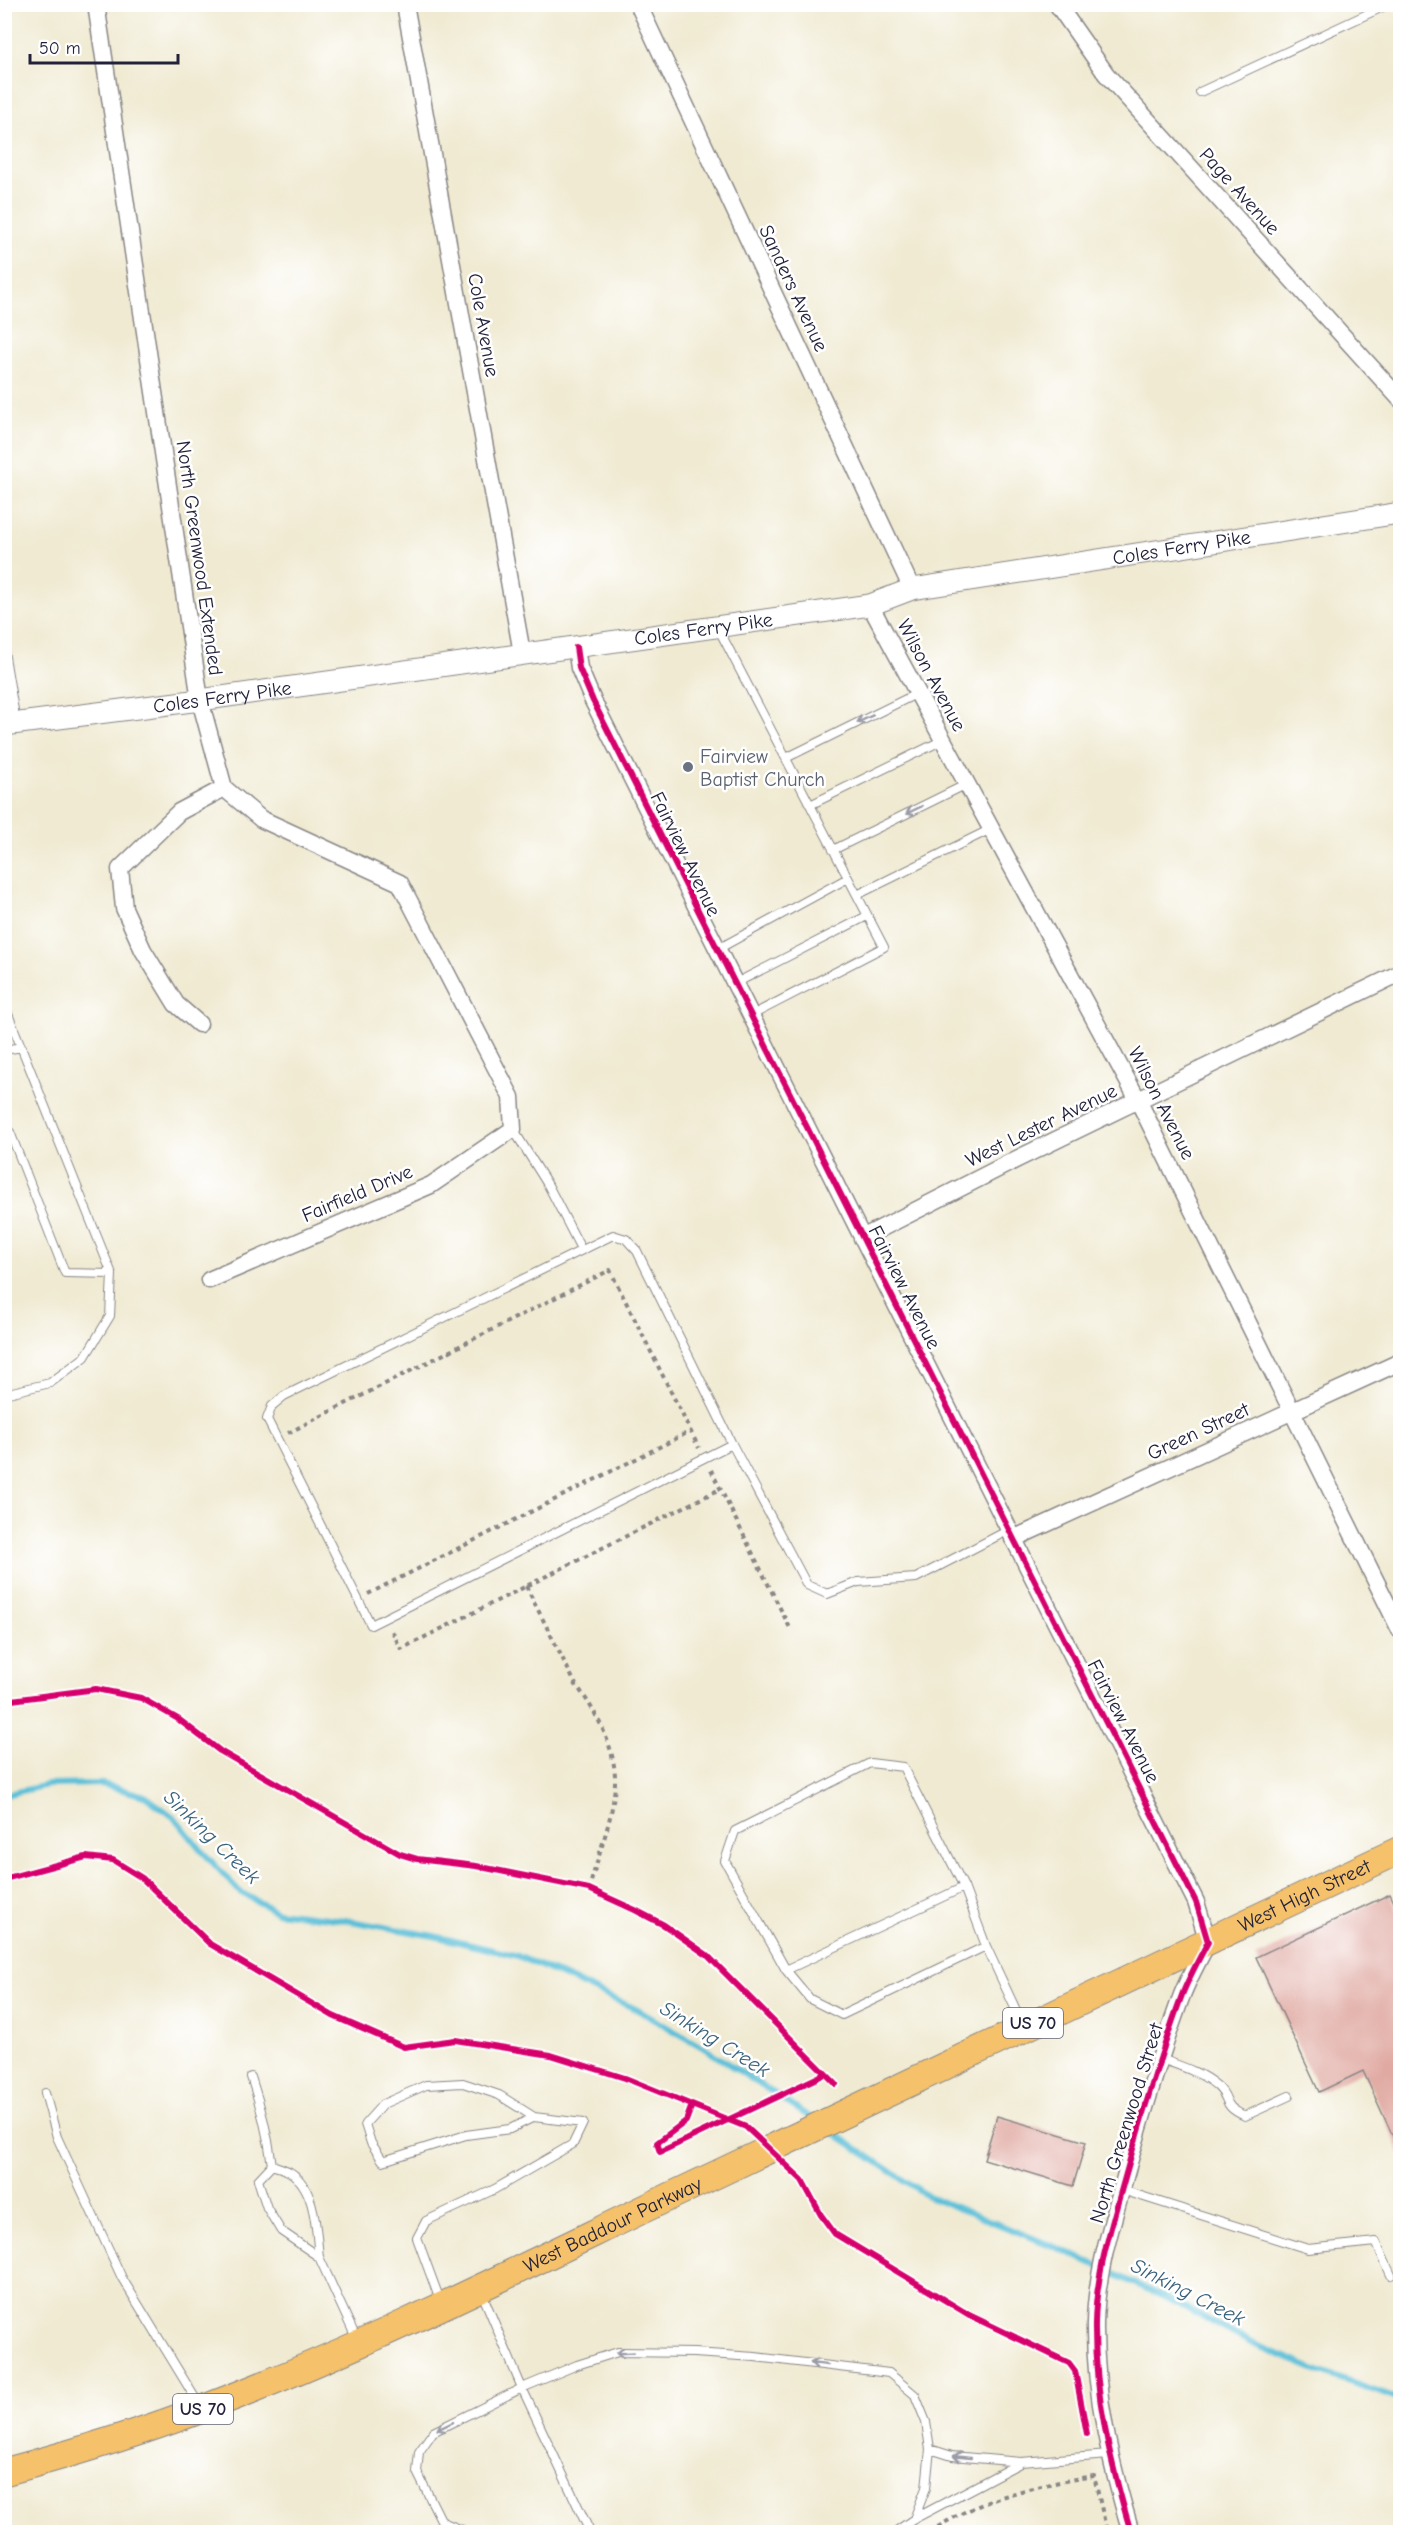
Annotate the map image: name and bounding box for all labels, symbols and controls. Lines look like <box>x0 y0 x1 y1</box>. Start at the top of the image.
scale bar <box>30 27 178 65</box>
text: 50 m <box>39 38 81 59</box>
street label: Page Avenue <box>1195 143 1285 239</box>
street label: Sanders Avenue <box>754 221 833 355</box>
street label: Cole Avenue <box>463 271 504 379</box>
street label: North Greenwood Extended <box>172 439 227 677</box>
street label: Coles Ferry Pike <box>1111 525 1252 570</box>
street label: Coles Ferry Pike <box>633 608 774 650</box>
street label: Wilson Avenue <box>892 615 971 735</box>
street label: Coles Ferry Pike <box>152 676 293 718</box>
one-way arrow <box>857 714 875 725</box>
place label: Fairview Baptist Church <box>700 745 825 791</box>
marker: Fairview Baptist Church <box>681 760 695 774</box>
street label: Fairview Avenue <box>645 788 726 920</box>
one-way arrow <box>906 805 924 817</box>
street label: Wilson Avenue <box>1123 1043 1200 1164</box>
street label: West Lester Avenue <box>962 1079 1121 1172</box>
street label: Fairfield Drive <box>298 1160 416 1227</box>
street label: Fairview Avenue <box>864 1222 946 1353</box>
street label: Green Street <box>1144 1397 1254 1465</box>
street label: Fairview Avenue <box>1083 1656 1165 1787</box>
water label: Sinking Creek <box>159 1785 266 1889</box>
street label: West High Street <box>1234 1854 1375 1937</box>
water label: Sinking Creek <box>656 1996 775 2083</box>
road number: US 70 <box>1003 2008 1063 2038</box>
street label: North Greenwood Street <box>1085 2019 1168 2226</box>
street label: West Baddour Parkway <box>520 2172 706 2278</box>
water label: Sinking Creek <box>1127 2253 1250 2331</box>
one-way arrow <box>615 2347 635 2358</box>
one-way arrow <box>809 2359 829 2370</box>
road number: US 70 <box>173 2394 233 2424</box>
one-way arrow <box>436 2420 454 2432</box>
one-way arrow <box>953 2451 973 2462</box>

